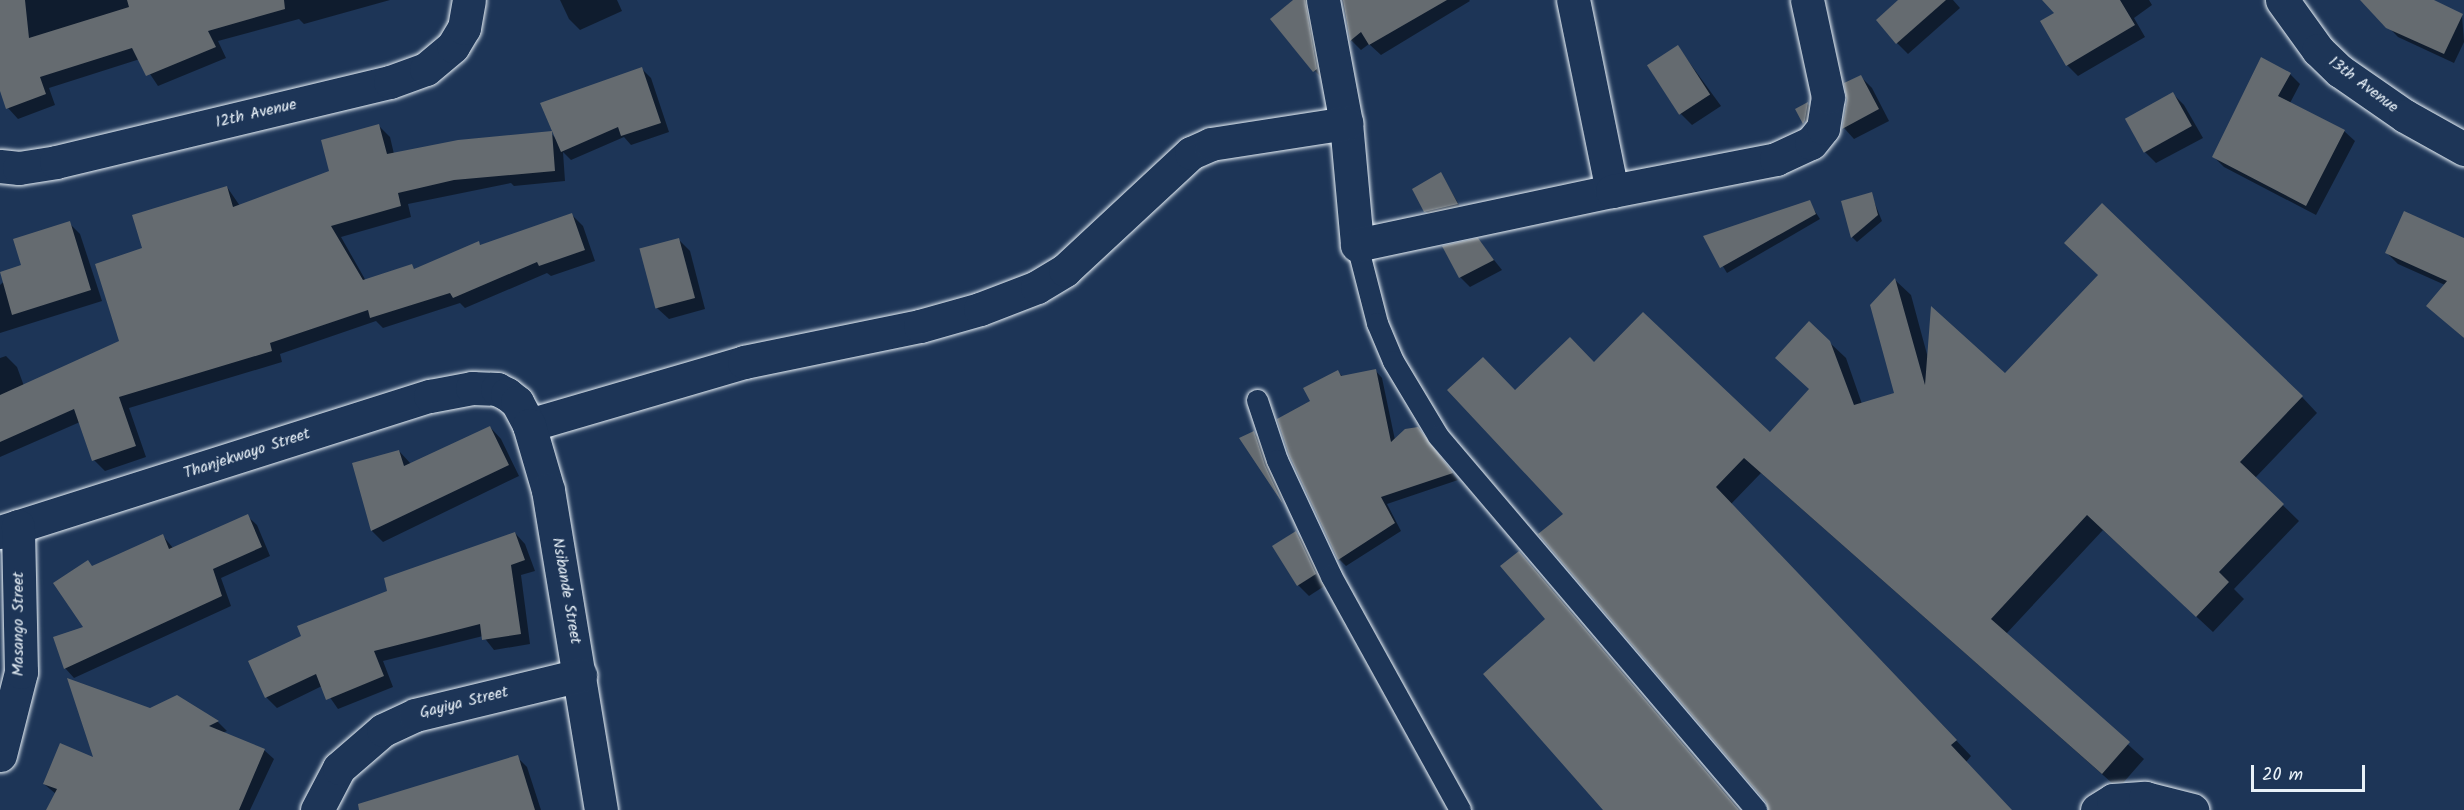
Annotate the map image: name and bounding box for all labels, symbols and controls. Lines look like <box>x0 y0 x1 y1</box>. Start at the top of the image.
street label: 13th Avenue <box>2324 53 2402 117</box>
street label: 12th Avenue <box>214 95 298 133</box>
street label: Thanjekwayo Street <box>181 424 313 484</box>
street label: Nsibande Street <box>547 536 585 646</box>
street label: Masango Street <box>9 572 29 676</box>
street label: Gayiya Street <box>418 683 510 723</box>
scale bar <box>2254 753 2368 791</box>
text: 20 m <box>2262 761 2303 790</box>

